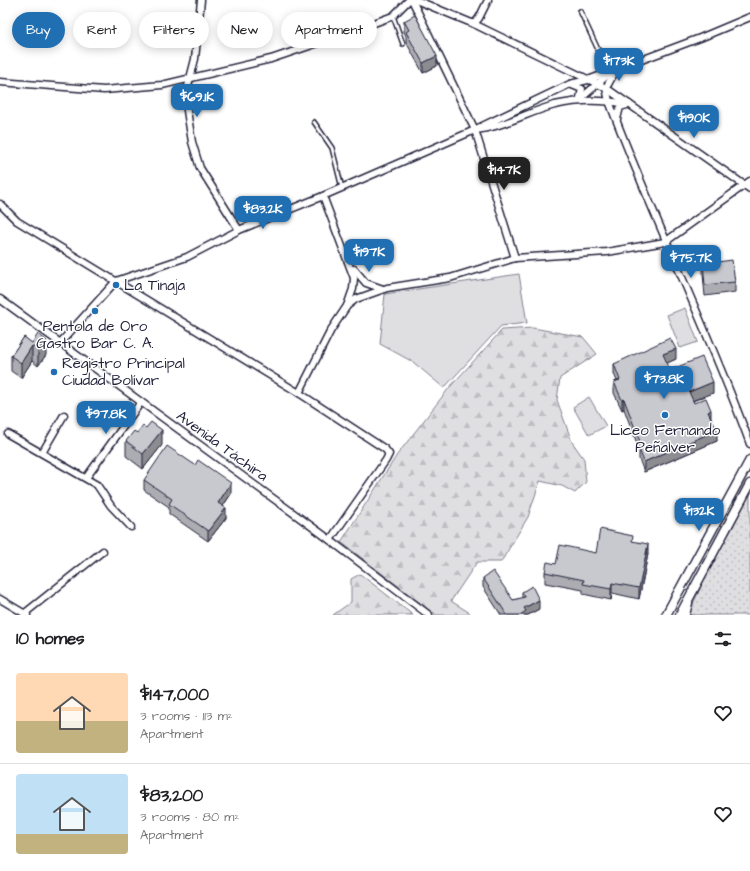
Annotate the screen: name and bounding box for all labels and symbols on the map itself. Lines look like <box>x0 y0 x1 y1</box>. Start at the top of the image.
pin: $173K <box>591 48 647 82</box>
pin: $69.1K <box>164 84 230 118</box>
pin: $190K <box>666 105 722 139</box>
pin: $147K <box>476 157 532 191</box>
pin: $83.2K <box>230 196 296 230</box>
pin: $197K <box>341 239 397 273</box>
pin: $75.7K <box>658 245 724 279</box>
place label: La Tinaja <box>124 275 185 296</box>
marker: La Tinaja <box>111 280 121 290</box>
marker: Pentola de Oro Gastro Bar C. A. <box>90 306 100 316</box>
place label: Pentola de Oro Gastro Bar C. A. <box>36 316 154 354</box>
place label: Registro Principal Ciudad Bolívar <box>62 353 185 391</box>
pin: $73.8K <box>631 366 697 400</box>
marker: Registro Principal Ciudad Bolívar <box>49 367 59 377</box>
pin: $97.8K <box>73 401 139 435</box>
street label: Avenida Táchira <box>172 406 272 487</box>
marker: Liceo Fernando Peñalver <box>660 410 670 420</box>
place label: Liceo Fernando Peñalver <box>610 420 721 458</box>
pin: $132K <box>671 498 727 532</box>

